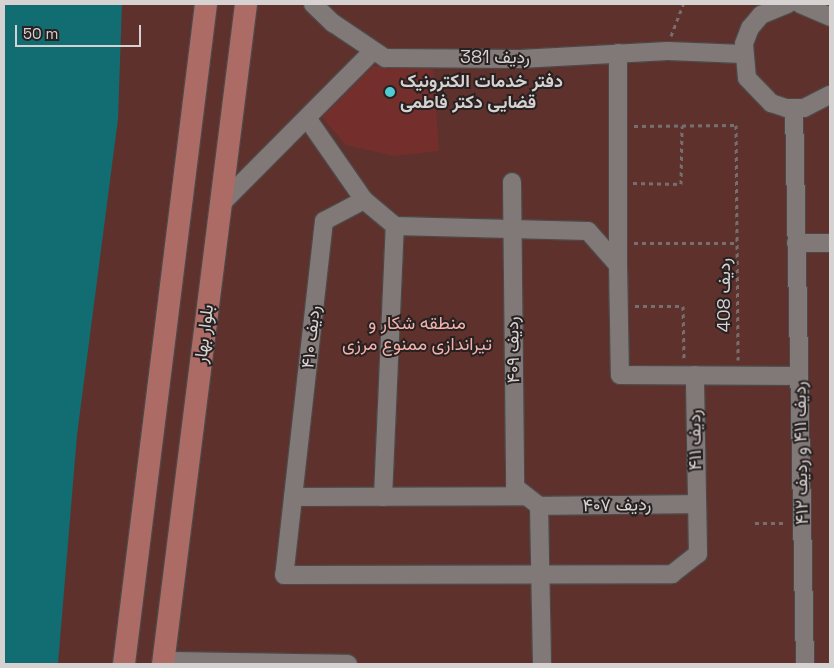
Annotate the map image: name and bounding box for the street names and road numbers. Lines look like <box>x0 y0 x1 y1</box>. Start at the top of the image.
street label: ردیف 381 <box>460 46 530 68</box>
street label: ردیف 408 <box>713 258 735 332</box>
street label: بلوار بهار <box>190 303 218 365</box>
street label: ردیف ۴۱۰ <box>297 304 325 370</box>
street label: ردیف ۴۰۹ <box>502 316 524 384</box>
street label: ردیف ۴۱۱ و ردیف ۴۱۲ <box>789 381 813 525</box>
street label: ردیف ۴۱۱ <box>684 409 706 471</box>
street label: ردیف ۴۰۷ <box>582 494 652 516</box>

